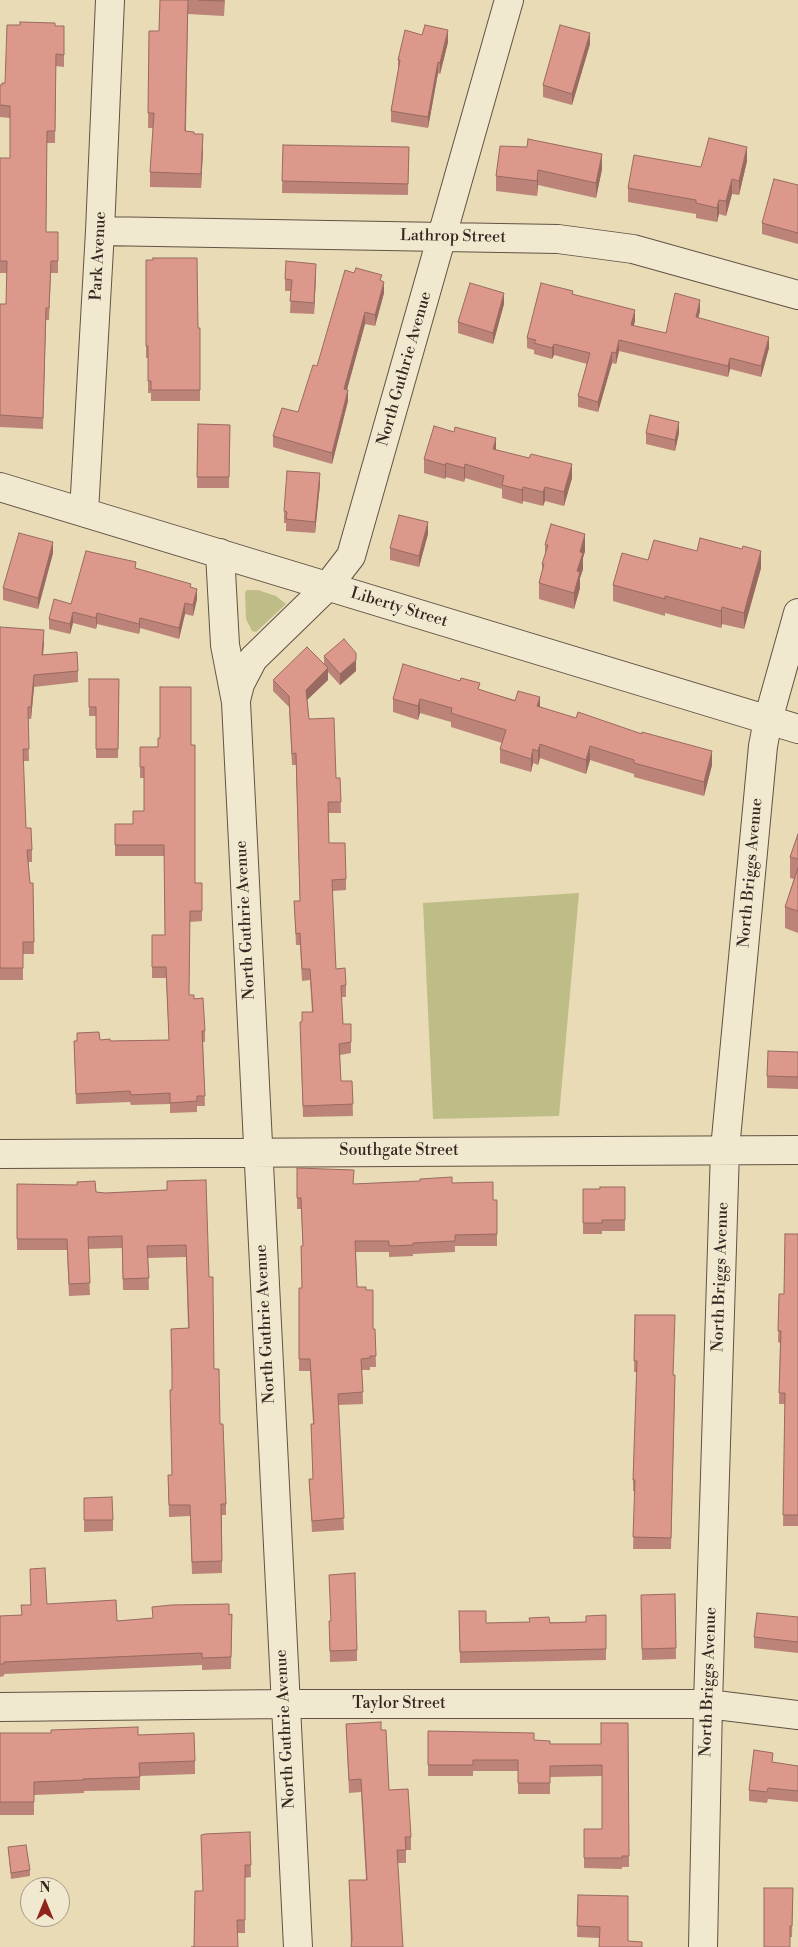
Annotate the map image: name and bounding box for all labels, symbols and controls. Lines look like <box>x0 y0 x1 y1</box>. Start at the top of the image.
street label: Park Avenue <box>87 211 111 301</box>
street label: Lathrop Street <box>400 226 506 248</box>
street label: North Guthrie Avenue <box>374 290 436 448</box>
street label: Liberty Street <box>348 584 450 632</box>
street label: North Briggs Avenue <box>735 797 767 949</box>
street label: North Guthrie Avenue <box>232 840 260 1000</box>
street label: Southgate Street <box>339 1141 459 1161</box>
street label: North Briggs Avenue <box>709 1202 733 1352</box>
street label: North Guthrie Avenue <box>252 1244 280 1404</box>
street label: North Briggs Avenue <box>697 1607 721 1757</box>
street label: North Guthrie Avenue <box>272 1649 300 1809</box>
street label: Taylor Street <box>352 1694 446 1714</box>
north arrow <box>20 1877 70 1927</box>
text: N <box>39 1879 51 1897</box>

